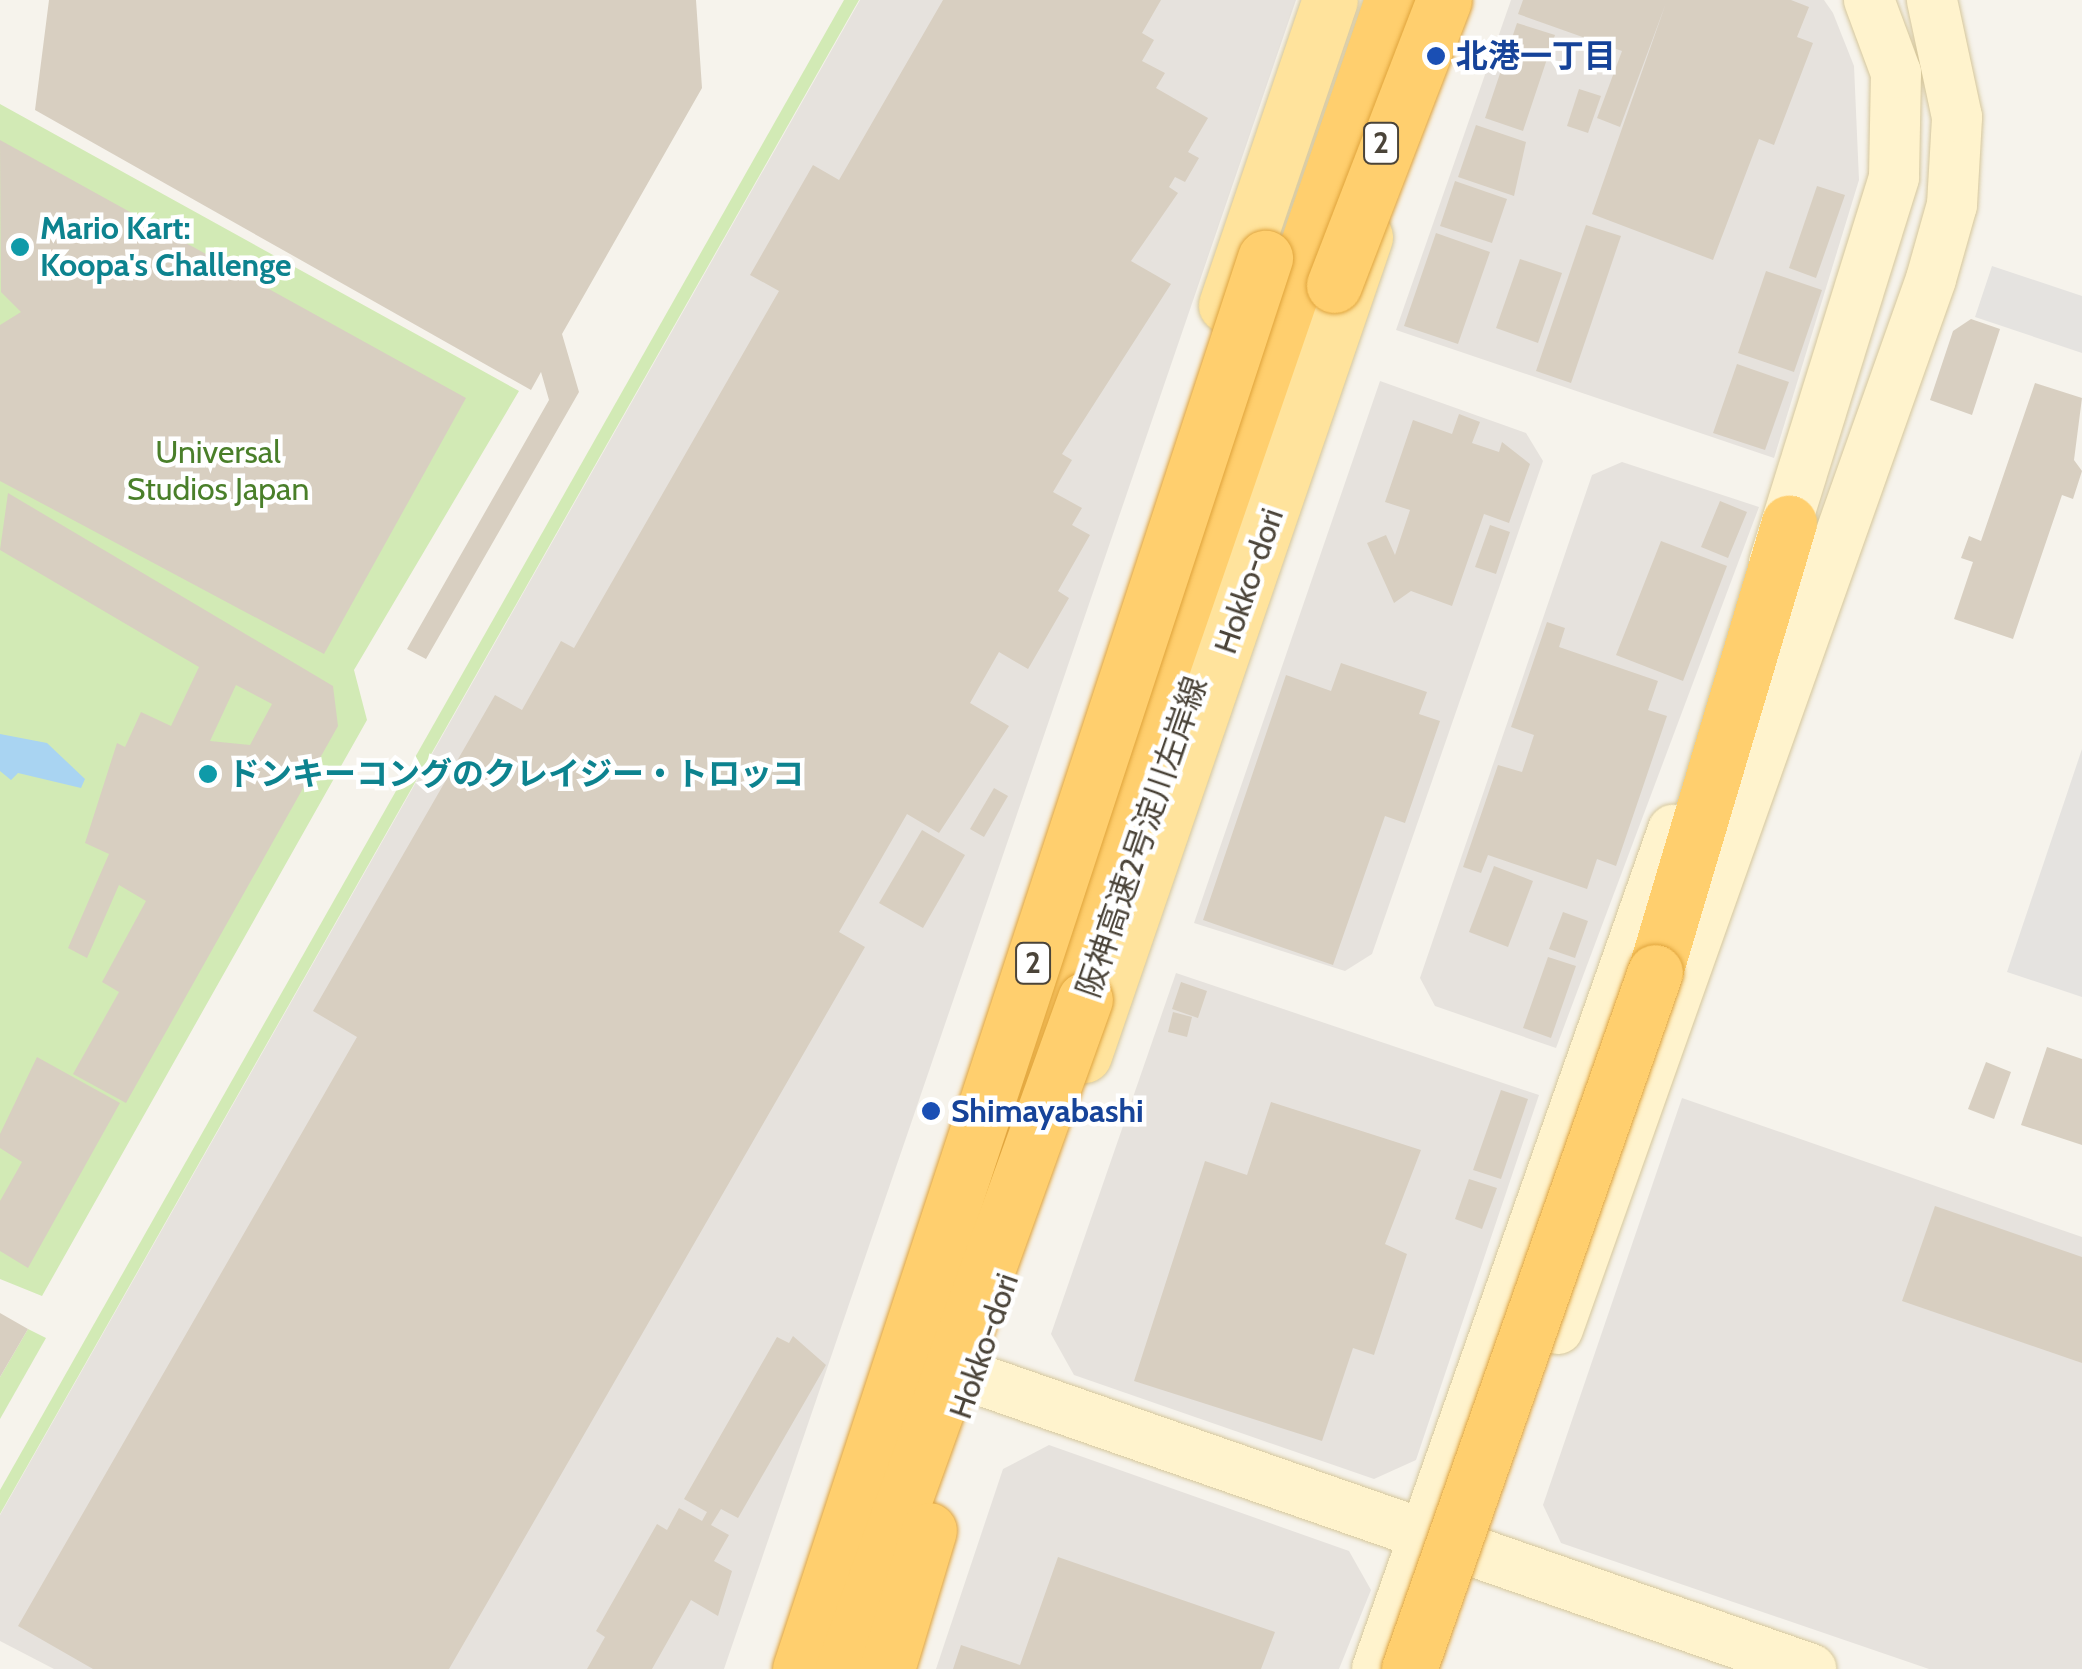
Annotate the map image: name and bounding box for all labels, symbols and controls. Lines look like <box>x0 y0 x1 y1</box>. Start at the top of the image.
place label: 北港一丁目 <box>1456 37 1616 75</box>
marker: 北港一丁目 <box>1425 45 1447 67</box>
road number: 2 <box>1361 118 1401 168</box>
place label: Mario Kart: Koopa's Challenge <box>40 210 292 285</box>
marker: Mario Kart: Koopa's Challenge <box>9 236 31 258</box>
park label: Universal Studios Japan <box>127 434 309 509</box>
street label: Hokko-dori <box>1206 503 1292 659</box>
street label: 阪神高速2号淀川左岸線 <box>1069 672 1215 1002</box>
place label: ドンキーコングのクレイジー・トロッコ <box>228 755 804 793</box>
marker: ドンキーコングのクレイジー・トロッコ <box>197 763 219 785</box>
road number: 2 <box>1013 938 1053 988</box>
place label: Shimayabashi <box>951 1092 1144 1130</box>
marker: Shimayabashi <box>920 1100 942 1122</box>
street label: Hokko-dori <box>941 1268 1027 1424</box>

